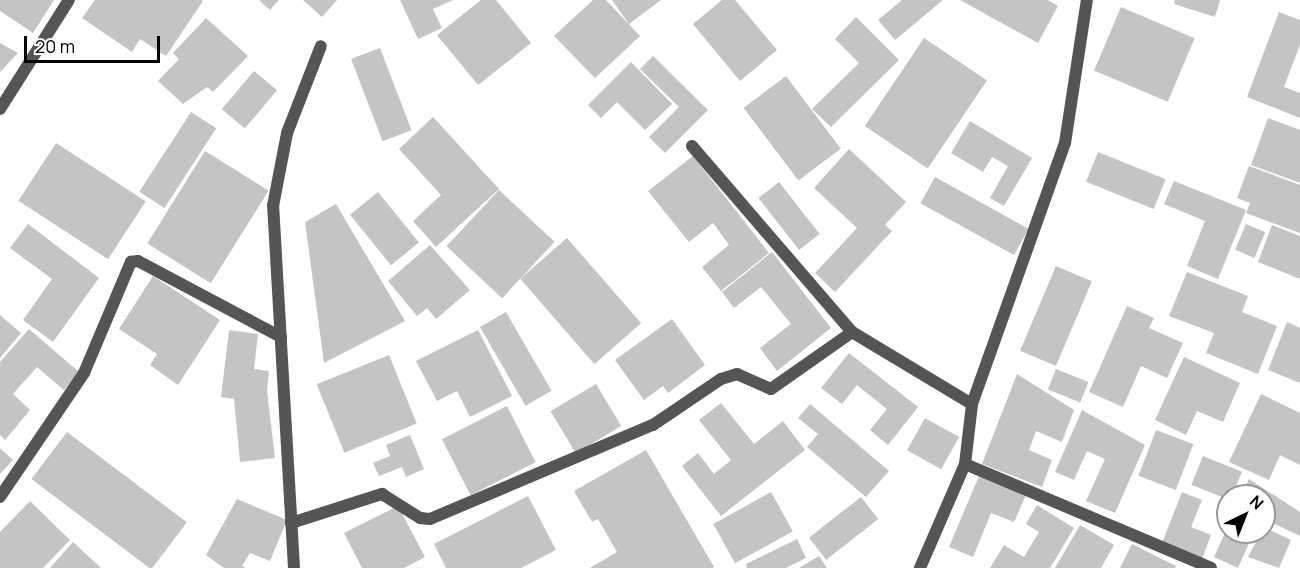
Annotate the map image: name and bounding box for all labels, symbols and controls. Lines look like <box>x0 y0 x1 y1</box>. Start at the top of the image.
scale bar <box>27 24 164 62</box>
text: 20 m <box>35 34 75 58</box>
north arrow <box>1216 484 1276 544</box>
text: N <box>1245 490 1269 514</box>

